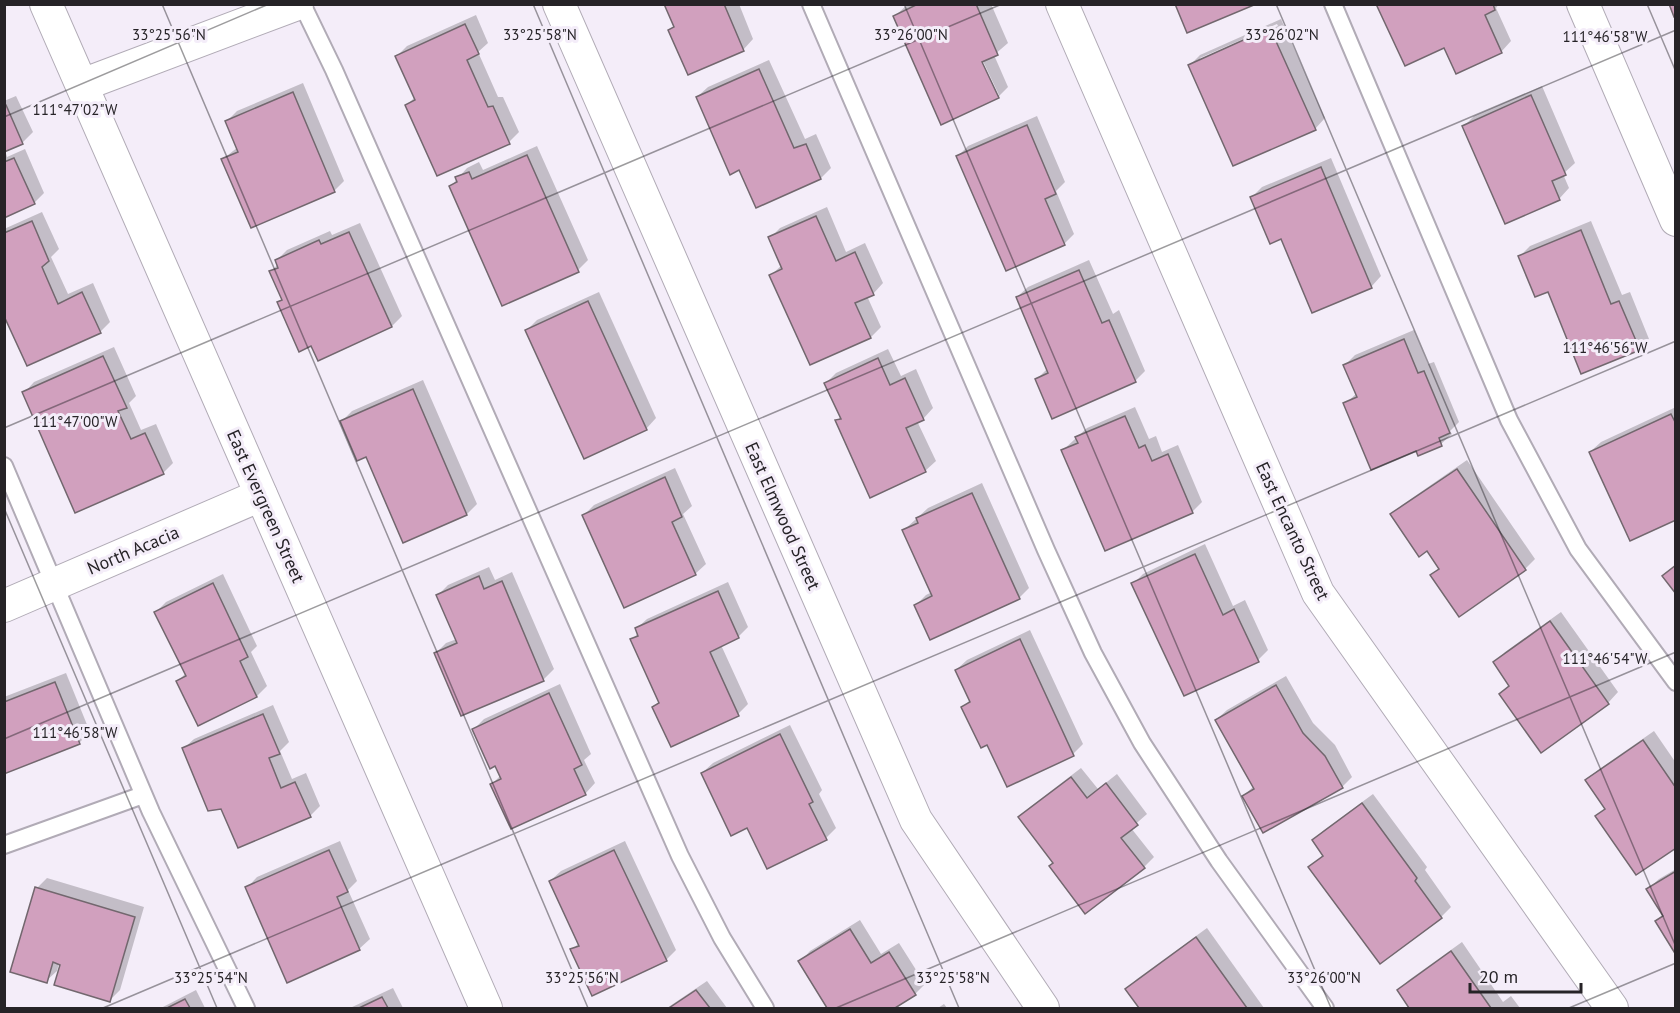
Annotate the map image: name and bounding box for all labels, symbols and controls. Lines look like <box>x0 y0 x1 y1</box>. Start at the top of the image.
text: 33°25'56"N <box>132 25 206 44</box>
text: 33°25'58"N <box>503 25 577 44</box>
text: 33°26'00"N <box>874 25 948 44</box>
text: 33°26'02"N <box>1245 25 1319 44</box>
text: 111°46'58"W <box>1563 27 1648 46</box>
text: 111°47'02"W <box>33 100 118 119</box>
text: 111°46'56"W <box>1563 338 1648 357</box>
text: 111°47'00"W <box>33 412 118 431</box>
street label: East Evergreen Street <box>222 426 310 586</box>
street label: East Elmwood Street <box>740 439 826 593</box>
street label: East Encanto Street <box>1251 458 1335 604</box>
street label: North Acacia <box>83 520 183 580</box>
text: 111°46'54"W <box>1563 649 1648 668</box>
text: 111°46'58"W <box>33 723 118 742</box>
scale bar <box>1470 956 1581 994</box>
text: 20 m <box>1479 965 1518 988</box>
text: 33°25'54"N <box>174 968 248 987</box>
text: 33°25'56"N <box>545 968 619 987</box>
text: 33°25'58"N <box>916 968 990 987</box>
text: 33°26'00"N <box>1287 968 1361 987</box>

